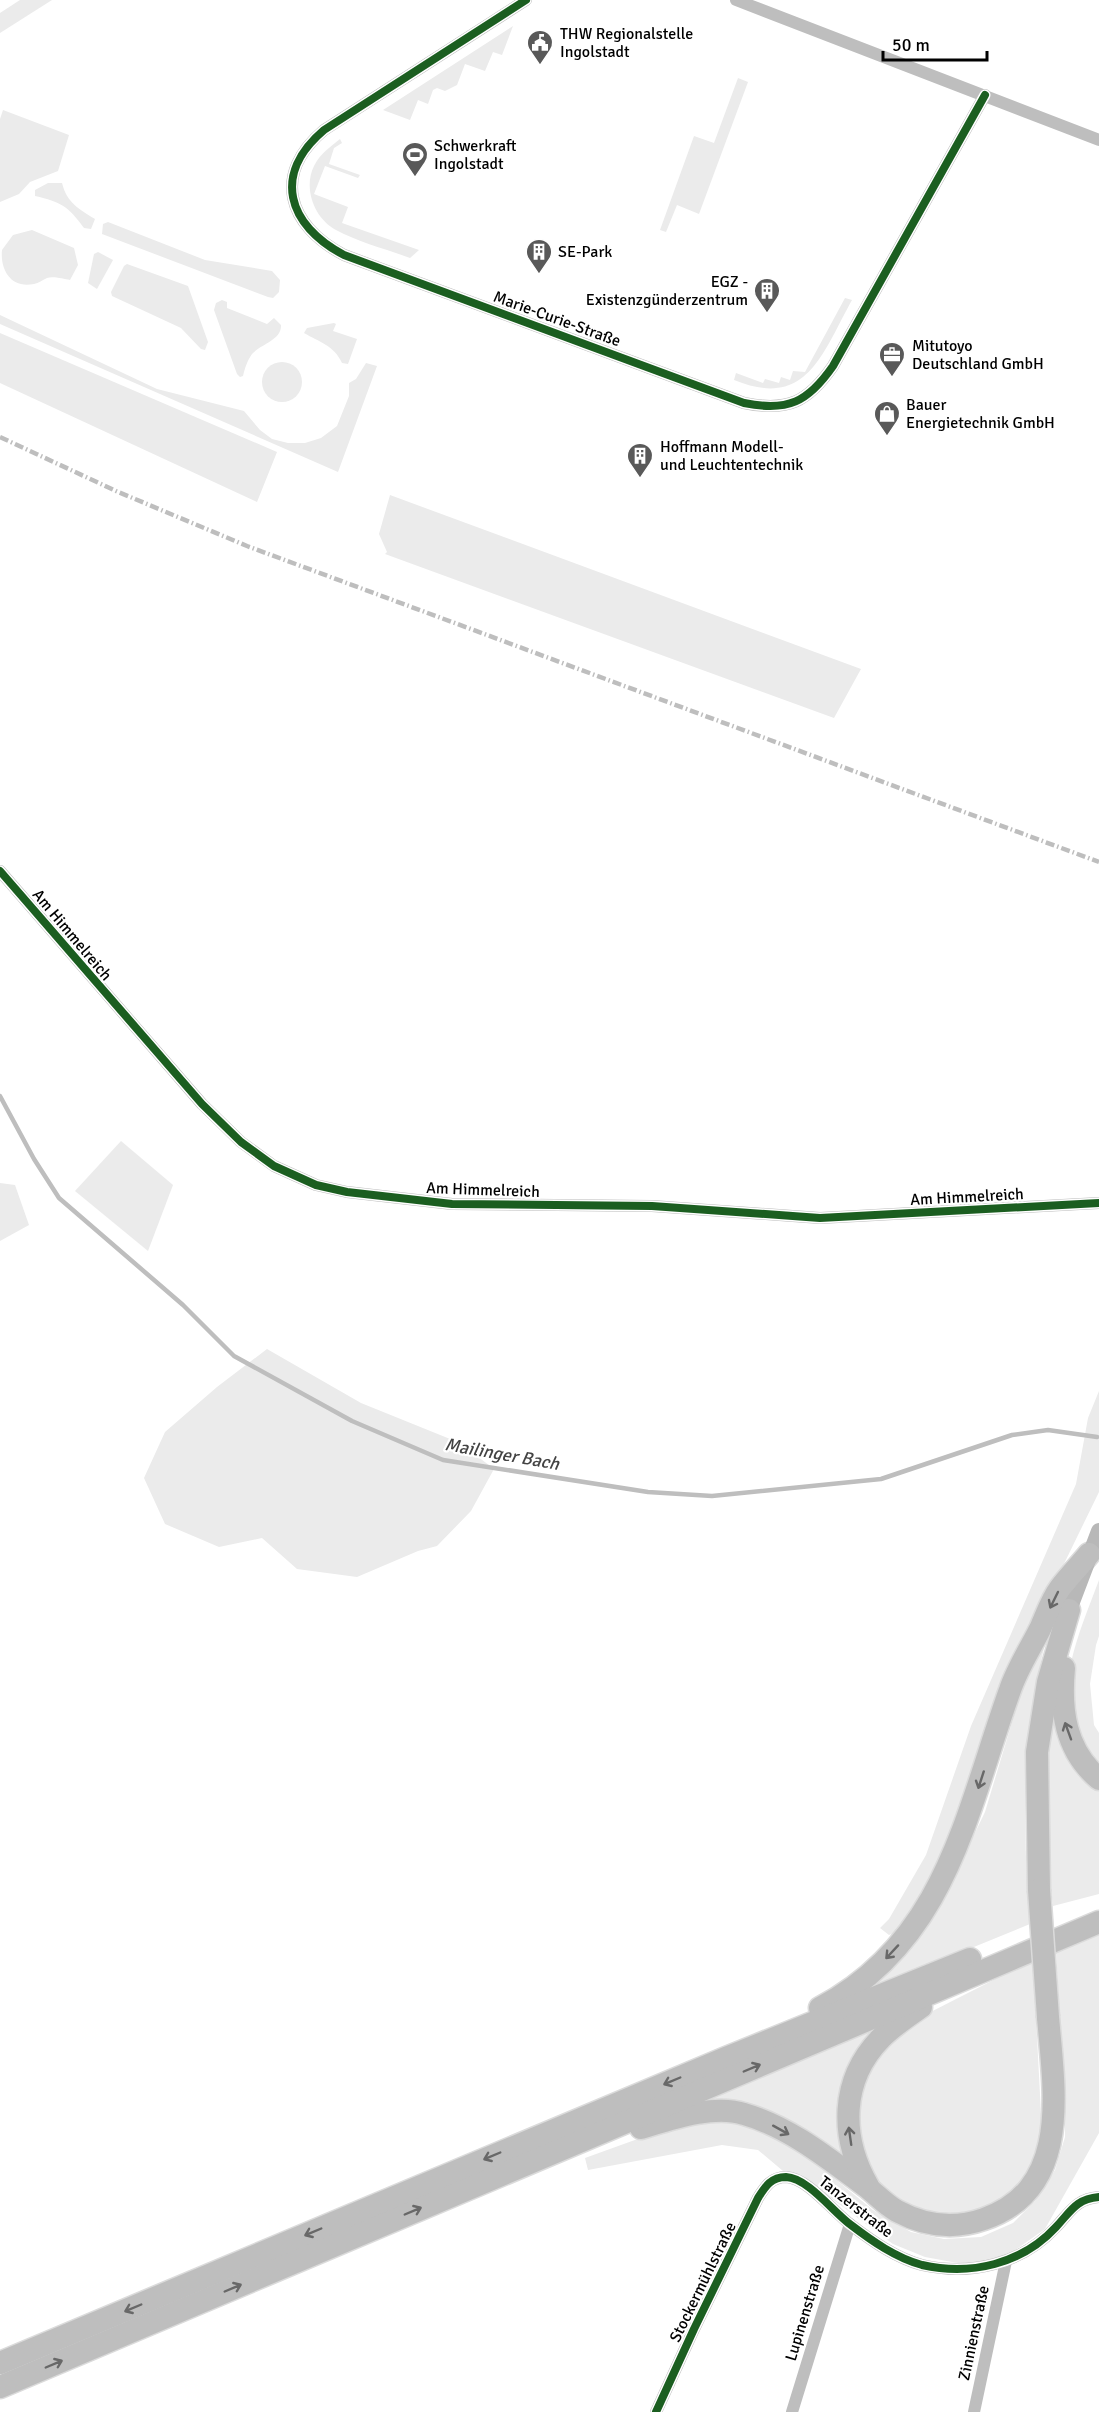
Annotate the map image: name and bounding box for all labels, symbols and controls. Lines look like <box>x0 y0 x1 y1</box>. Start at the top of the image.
place label: THW Regionalstelle Ingolstadt <box>560 24 693 62</box>
scale bar <box>883 24 986 62</box>
public building icon: THW Regionalstelle Ingolstadt <box>525 28 555 66</box>
text: 50 m <box>892 34 930 56</box>
place label: Schwerkraft Ingolstadt <box>434 136 517 174</box>
sports icon: Schwerkraft Ingolstadt <box>400 140 430 178</box>
building icon: SE-Park <box>524 237 554 275</box>
place label: SE-Park <box>558 242 612 262</box>
place label: EGZ - Existenzgünderzentrum <box>586 272 748 310</box>
building icon: EGZ - Existenzgünderzentrum <box>752 276 782 314</box>
street label: Marie-Curie-Straße <box>491 287 623 351</box>
place label: Mitutoyo Deutschland GmbH <box>912 336 1044 374</box>
office icon: Mitutoyo Deutschland GmbH <box>877 340 907 378</box>
place label: Bauer Energietechnik GmbH <box>906 395 1055 433</box>
shop icon: Bauer Energietechnik GmbH <box>872 399 902 437</box>
place label: Hoffmann Modell- und Leuchtentechnik <box>660 437 803 475</box>
building icon: Hoffmann Modell- und Leuchtentechnik <box>625 441 655 479</box>
street label: Am Himmelreich <box>28 885 116 985</box>
street label: Am Himmelreich <box>426 1178 540 1202</box>
street label: Am Himmelreich <box>910 1184 1024 1210</box>
water label: Mailinger Bach <box>443 1433 562 1475</box>
one-way arrow <box>1047 1590 1059 1608</box>
one-way arrow <box>1061 1722 1072 1741</box>
one-way arrow <box>975 1770 986 1789</box>
one-way arrow <box>885 1944 899 1959</box>
one-way arrow <box>742 2062 760 2073</box>
one-way arrow <box>663 2076 682 2087</box>
one-way arrow <box>772 2124 789 2136</box>
one-way arrow <box>844 2127 855 2147</box>
one-way arrow <box>484 2151 502 2163</box>
street label: Tanzerstraße <box>815 2172 897 2242</box>
one-way arrow <box>403 2205 421 2216</box>
street label: Stockermühlstraße <box>665 2219 741 2345</box>
one-way arrow <box>304 2227 322 2238</box>
street label: Lupinenstraße <box>781 2262 829 2364</box>
one-way arrow <box>224 2282 242 2293</box>
street label: Zinnienstraße <box>954 2284 994 2382</box>
one-way arrow <box>124 2303 143 2314</box>
one-way arrow <box>44 2358 63 2369</box>

